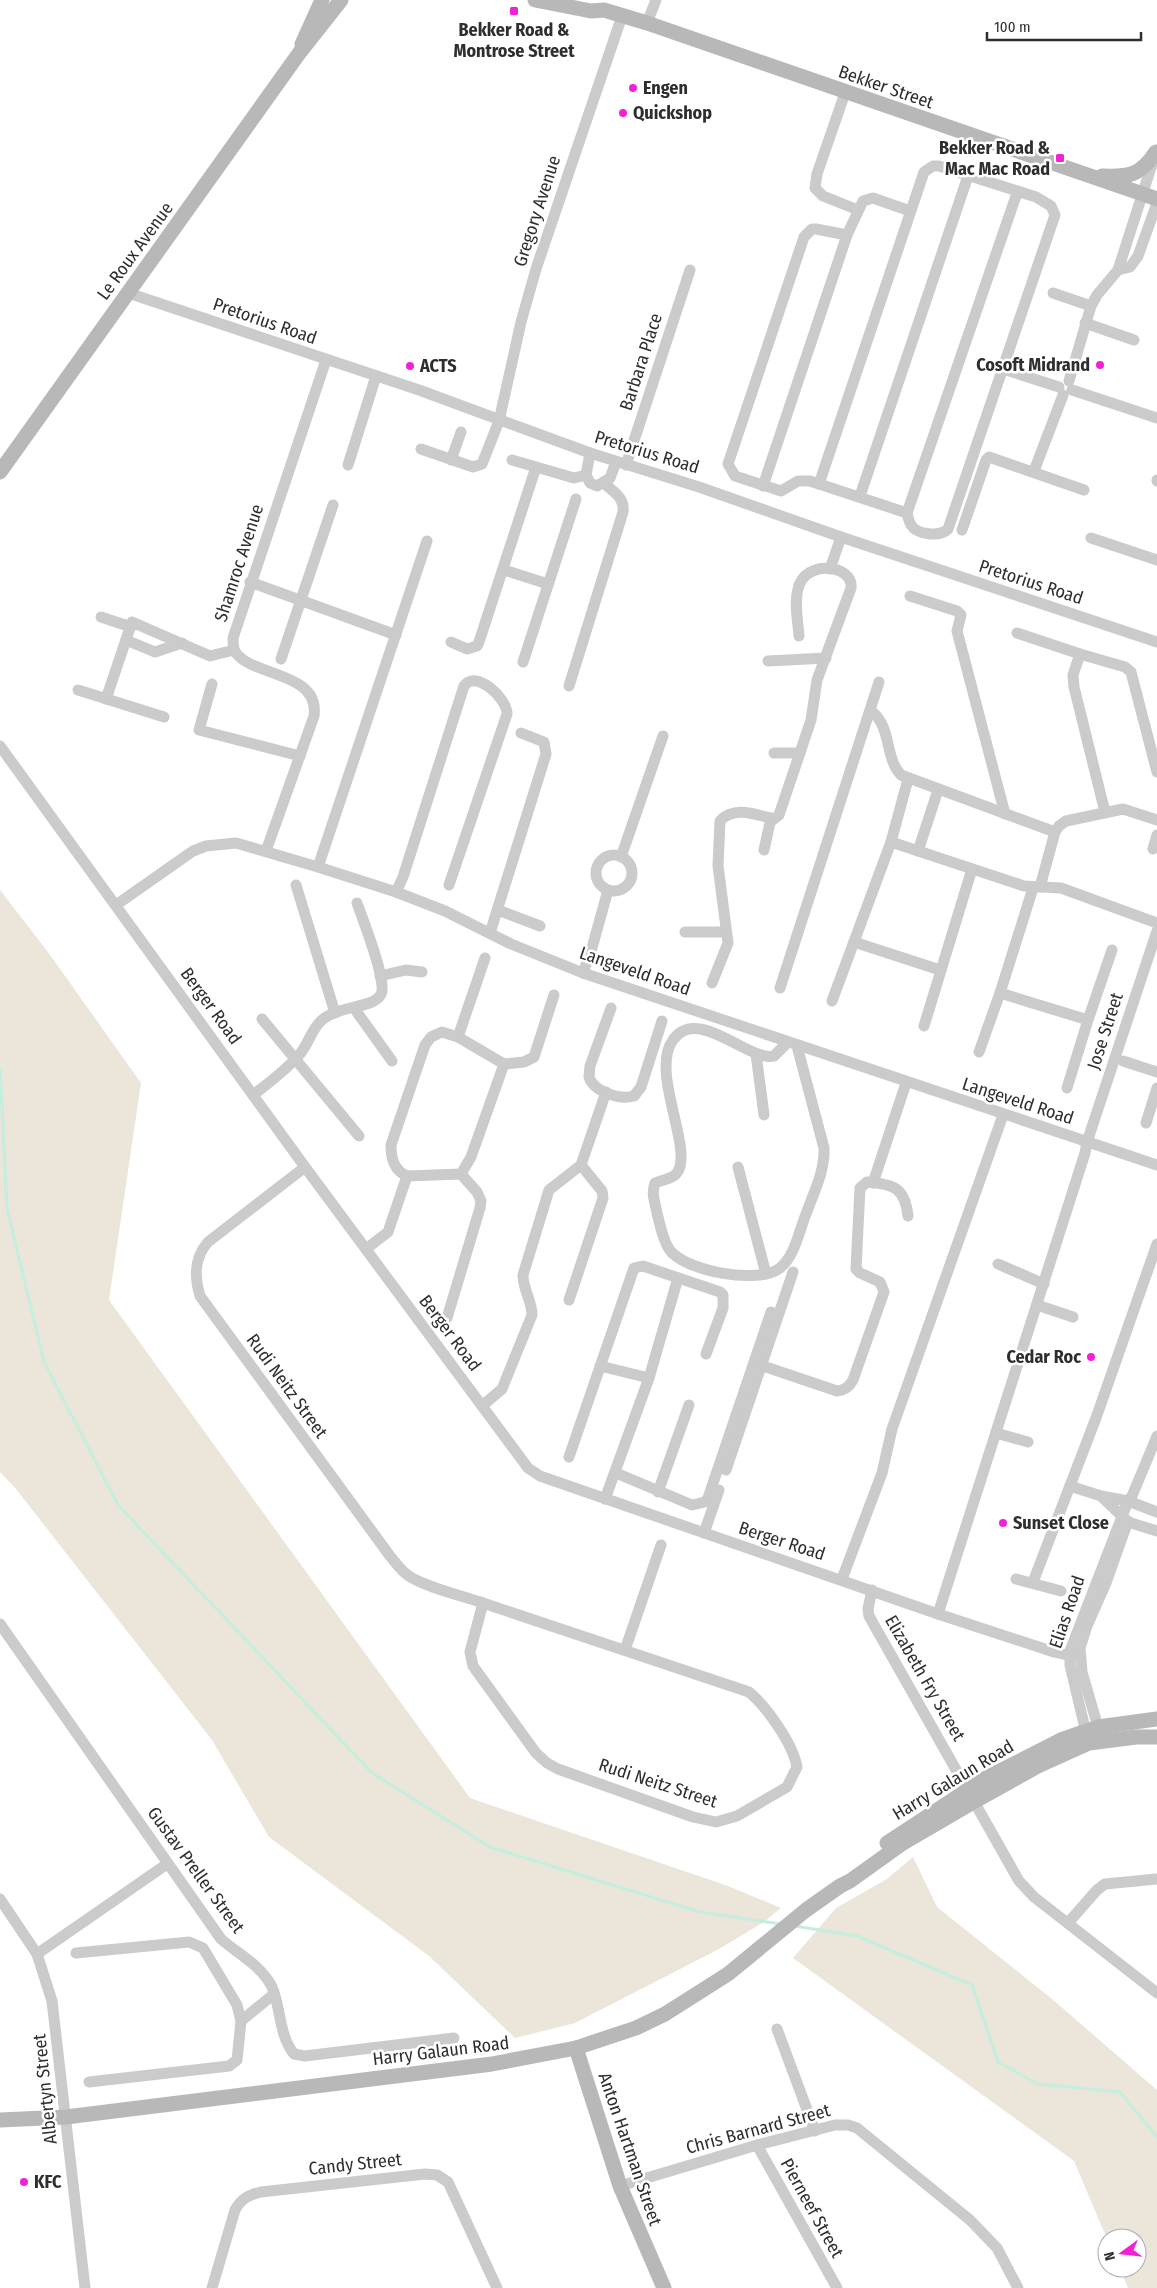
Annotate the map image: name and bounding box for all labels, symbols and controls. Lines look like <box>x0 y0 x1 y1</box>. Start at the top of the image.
marker: Bekker Road & Montrose Street <box>508 5 520 17</box>
scale bar <box>987 10 1141 42</box>
text: 100 m <box>994 18 1031 36</box>
place label: Bekker Road & Montrose Street <box>453 19 575 62</box>
street label: Bekker Street <box>836 60 936 114</box>
place label: Engen <box>643 77 688 99</box>
marker: Engen <box>627 82 639 94</box>
place label: Quickshop <box>633 102 712 124</box>
marker: Quickshop <box>617 107 629 119</box>
place label: Bekker Road & Mac Mac Road <box>939 137 1051 180</box>
marker: Bekker Road & Mac Mac Road <box>1054 152 1066 164</box>
street label: Gregory Avenue <box>509 153 565 269</box>
street label: Le Roux Avenue <box>92 198 178 304</box>
street label: Pretorius Road <box>210 293 320 349</box>
street label: Barbara Place <box>615 311 667 413</box>
place label: Cosoft Midrand <box>976 354 1090 376</box>
place label: ACTS <box>419 355 457 377</box>
marker: Cosoft Midrand <box>1094 359 1106 371</box>
marker: ACTS <box>404 360 416 372</box>
street label: Pretorius Road <box>592 426 702 478</box>
street label: Shamroc Avenue <box>210 501 268 625</box>
street label: Pretorius Road <box>976 555 1086 609</box>
street label: Langeveld Road <box>577 942 693 1000</box>
street label: Berger Road <box>176 963 246 1049</box>
street label: Jose Street <box>1082 990 1128 1072</box>
street label: Langeveld Road <box>960 1073 1076 1129</box>
street label: Berger Road <box>414 1291 486 1375</box>
street label: Rudi Neitz Street <box>242 1330 332 1443</box>
place label: Cedar Roc <box>1006 1346 1081 1368</box>
marker: Cedar Roc <box>1085 1351 1097 1363</box>
place label: Sunset Close <box>1013 1512 1109 1534</box>
street label: Berger Road <box>736 1517 828 1565</box>
marker: Sunset Close <box>997 1517 1009 1529</box>
street label: Elias Road <box>1044 1573 1090 1651</box>
street label: Elizabeth Fry Street <box>880 1611 970 1745</box>
street label: Harry Galaun Road <box>888 1735 1018 1825</box>
street label: Rudi Neitz Street <box>596 1753 720 1813</box>
street label: Gustav Preller Street <box>143 1803 249 1938</box>
street label: Harry Galaun Road <box>371 2032 511 2070</box>
street label: Albertyn Street <box>28 2033 62 2145</box>
street label: Anton Hartman Street <box>594 2070 667 2228</box>
street label: Chris Barnard Street <box>684 2099 833 2159</box>
street label: Candy Street <box>307 2148 403 2180</box>
street label: Pierneef Street <box>776 2154 848 2262</box>
place label: KFC <box>34 2171 62 2193</box>
marker: KFC <box>18 2176 30 2188</box>
north arrow <box>1097 2228 1147 2278</box>
text: N <box>1101 2250 1119 2262</box>

